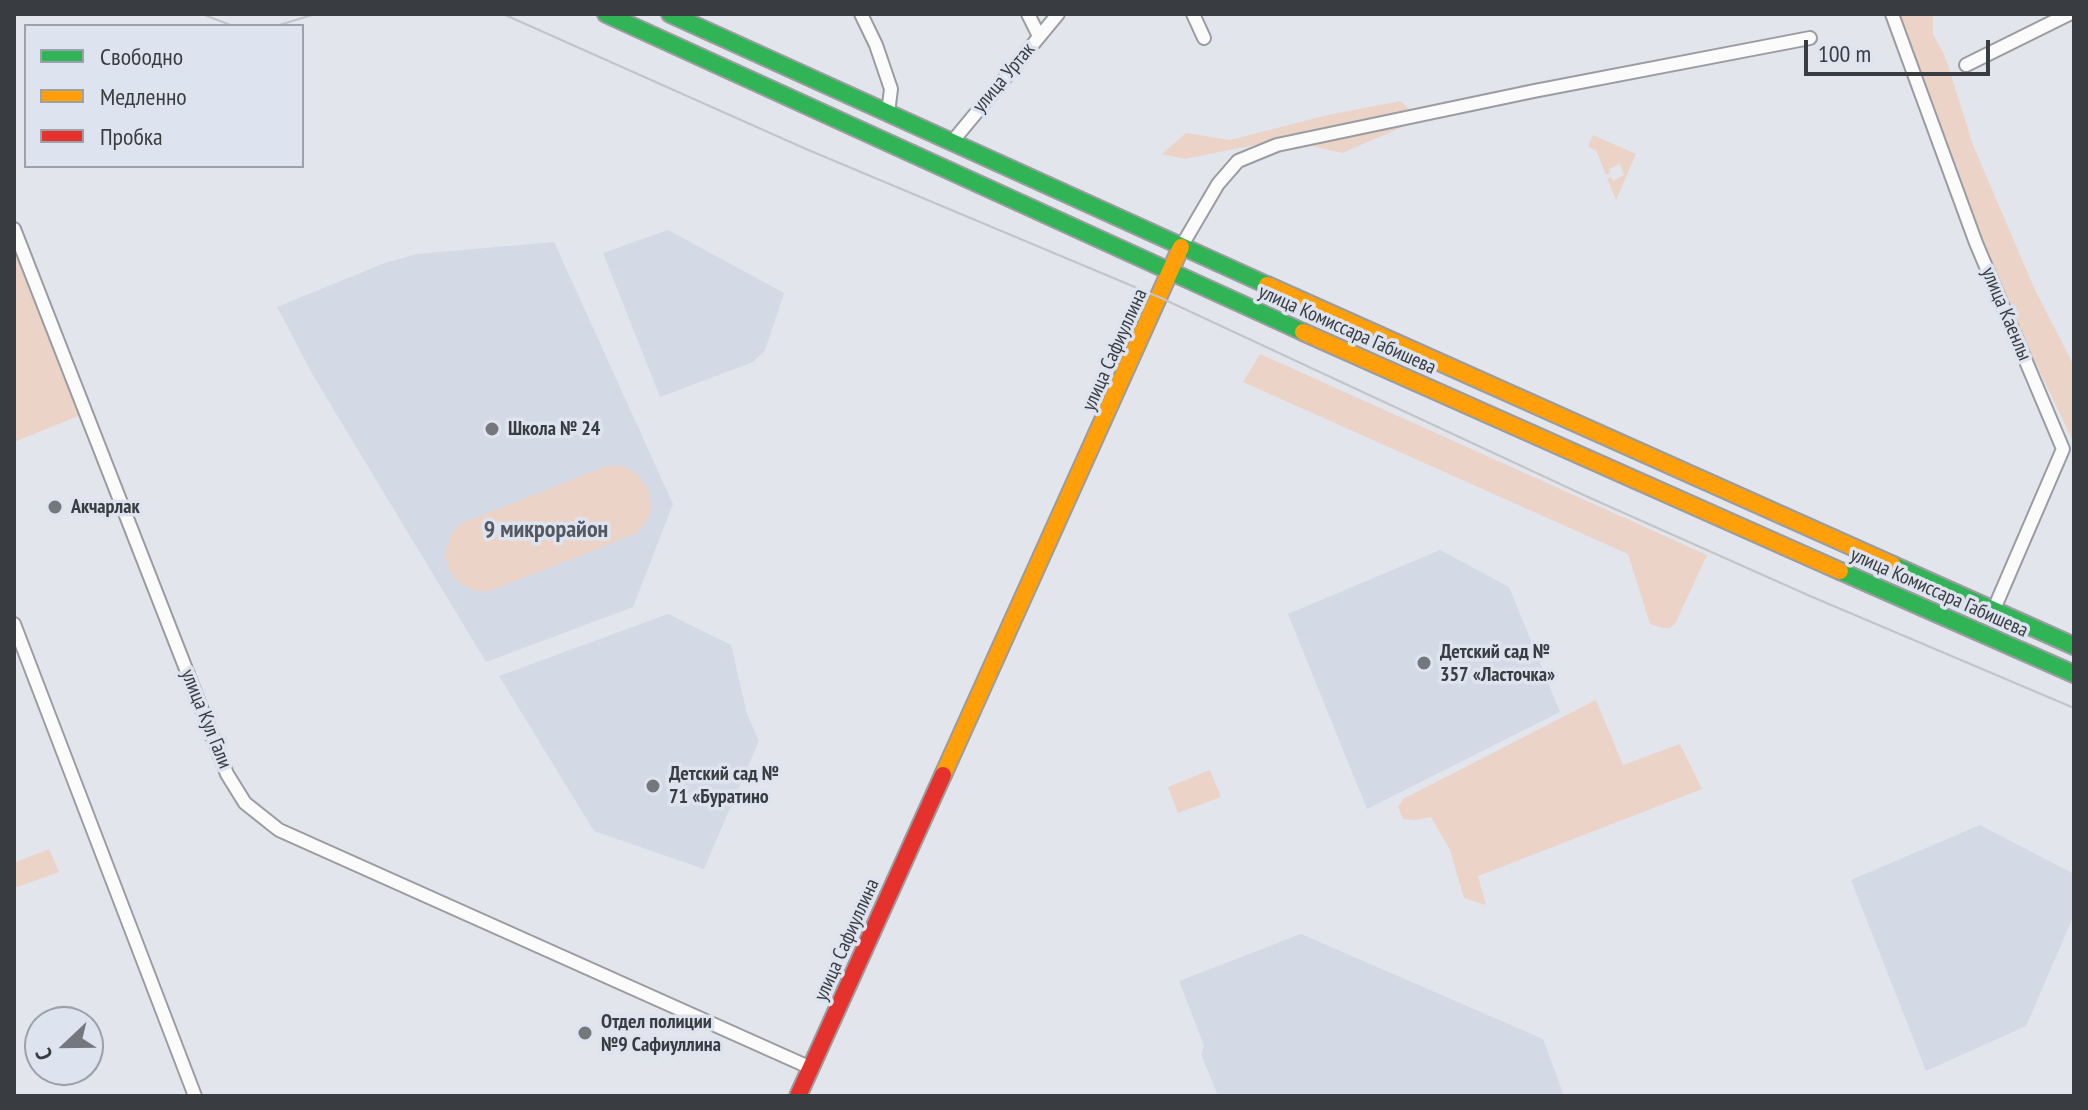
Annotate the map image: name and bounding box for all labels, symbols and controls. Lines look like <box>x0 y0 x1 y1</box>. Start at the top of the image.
legend <box>24 24 304 168</box>
scale bar <box>1808 24 1994 74</box>
street label: улица Уртак <box>968 38 1040 118</box>
text: 100 m <box>1818 38 1871 69</box>
text: Свободно <box>100 41 183 72</box>
text: Медленно <box>100 81 187 112</box>
text: Пробка <box>100 121 163 152</box>
street label: улица Каенлы <box>1976 264 2036 364</box>
street label: улица Комиссара Габишева <box>1255 280 1439 380</box>
street label: улица Сафиуллина <box>1077 285 1153 415</box>
place label: Школа № 24 <box>508 417 600 441</box>
marker: Школа № 24 <box>483 420 501 438</box>
place label: Акчарлак <box>71 495 140 519</box>
marker: Акчарлак <box>46 498 64 516</box>
district label: 9 микрорайон <box>484 516 608 544</box>
street label: улица Комиссара Габишева <box>1847 543 2031 643</box>
place label: Детский сад № 357 «Ласточка» <box>1440 640 1555 687</box>
marker: Детский сад № 357 «Ласточка» <box>1415 654 1433 672</box>
street label: улица Кул Гали <box>175 666 237 772</box>
place label: Детский сад № 71 «Буратино <box>669 762 779 809</box>
marker: Детский сад № 71 «Буратино <box>644 777 662 795</box>
street label: улица Сафиуллина <box>809 875 885 1005</box>
north arrow <box>24 1006 104 1086</box>
place label: Отдел полиции №9 Сафиуллина <box>601 1010 721 1057</box>
marker: Отдел полиции №9 Сафиуллина <box>576 1024 594 1042</box>
text: С <box>29 1044 58 1064</box>

